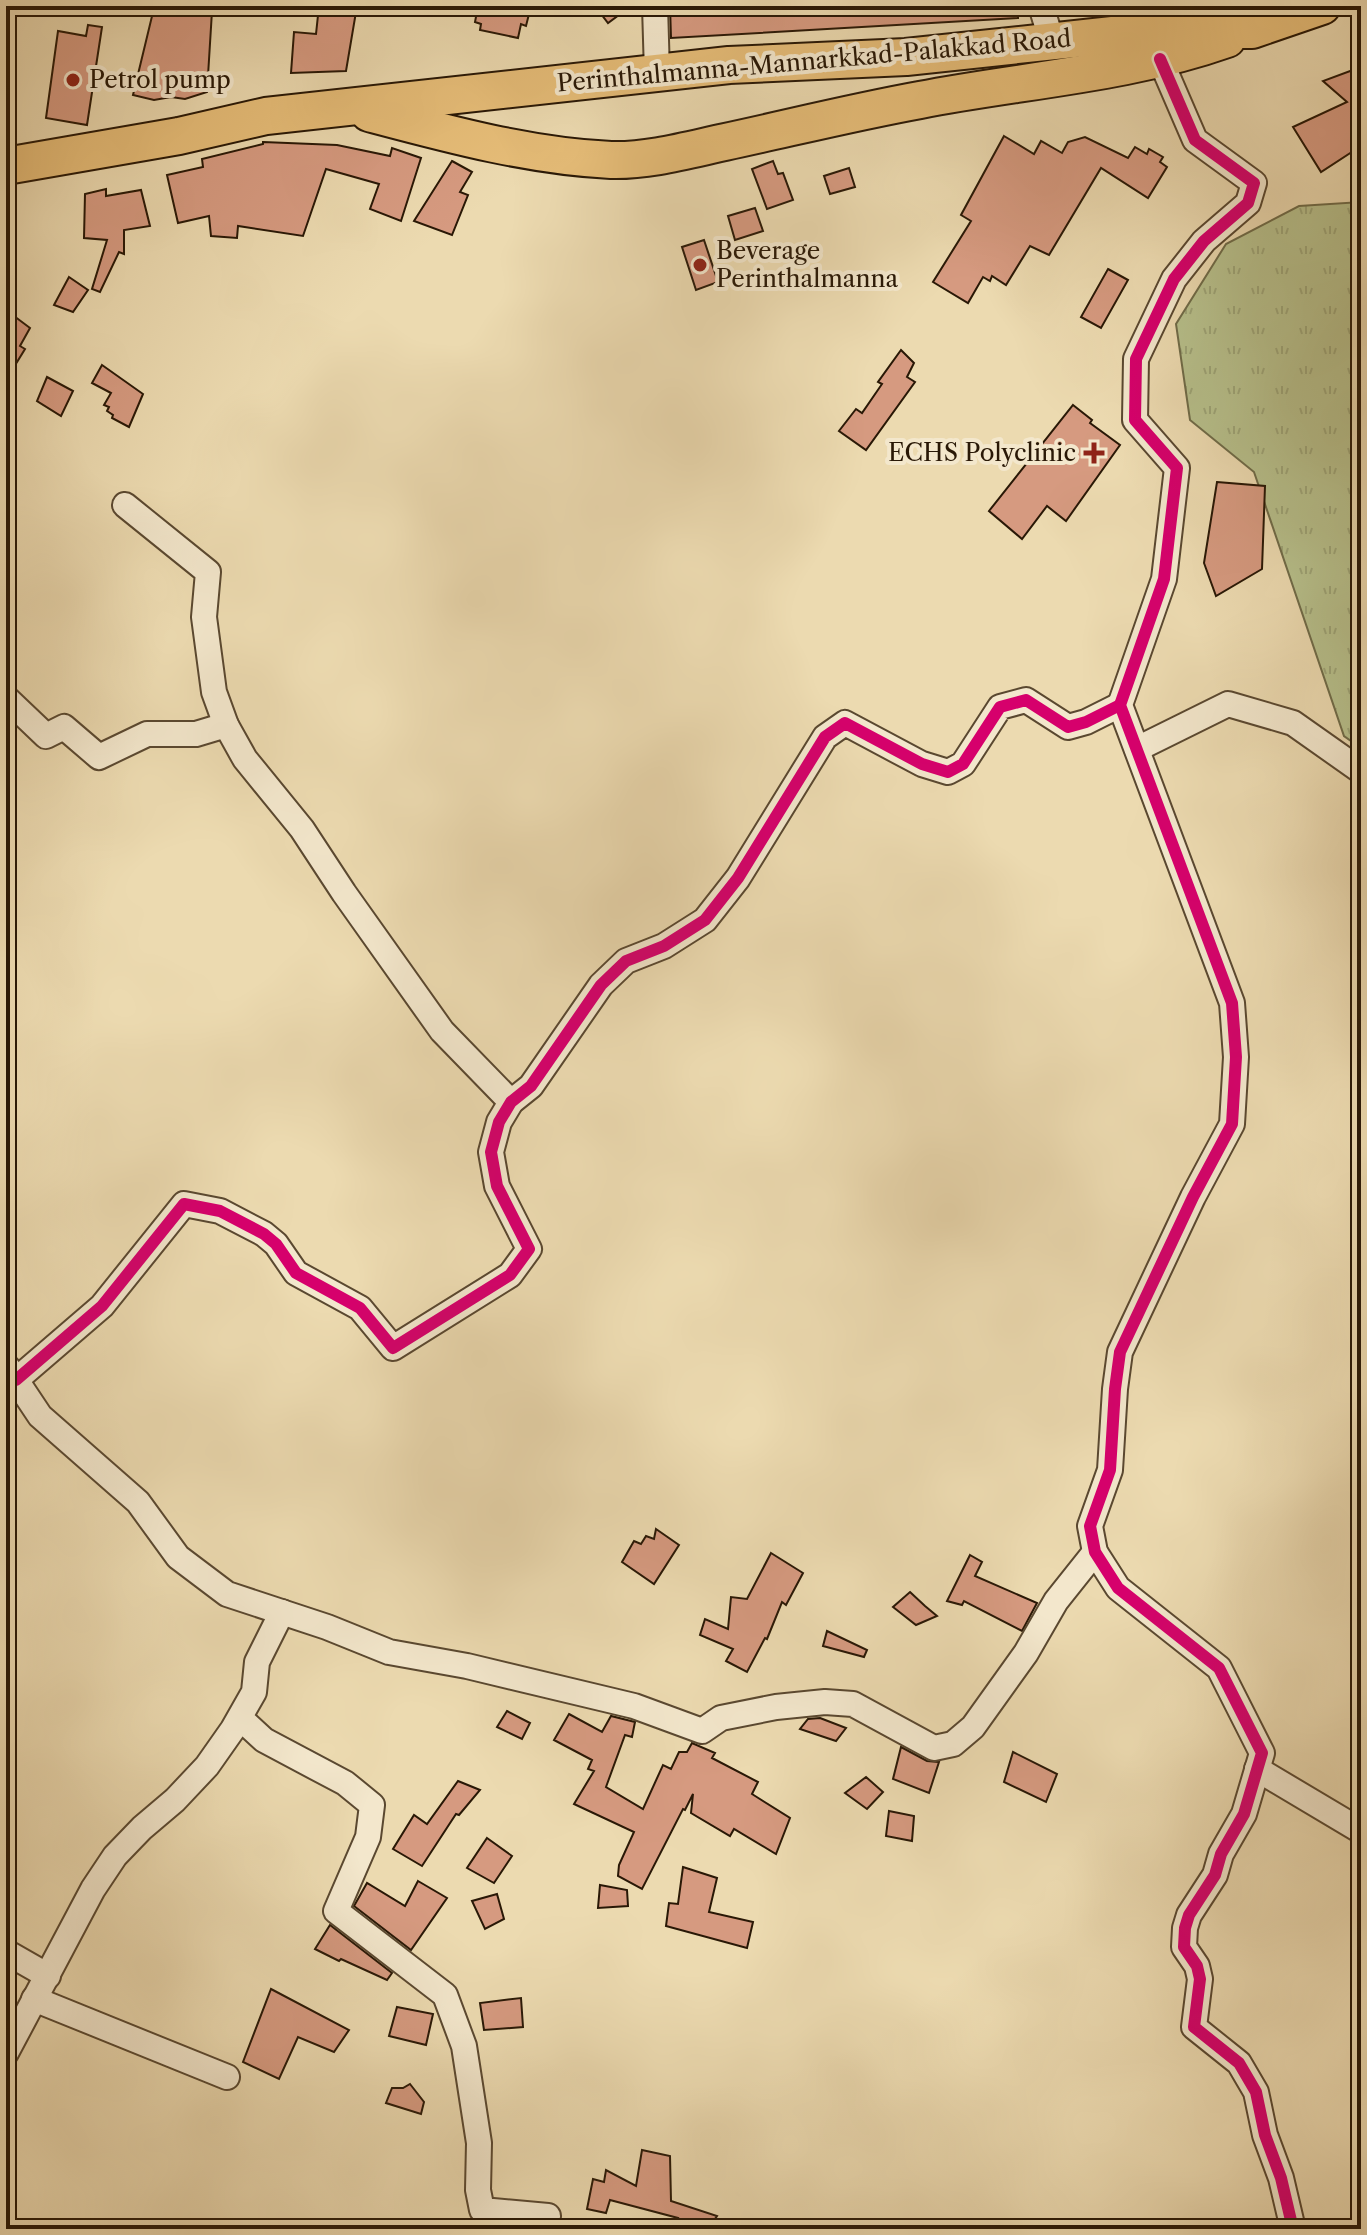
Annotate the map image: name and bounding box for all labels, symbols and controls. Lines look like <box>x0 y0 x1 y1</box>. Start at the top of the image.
street label: Perinthalmanna-Mannarkkad-Palakkad Road <box>556 24 1073 97</box>
place label: Petrol pump <box>89 65 231 94</box>
marker: Petrol pump <box>64 71 82 89</box>
place label: Beverage Perinthalmanna <box>716 236 898 293</box>
marker: Beverage Perinthalmanna <box>691 256 709 274</box>
place label: ECHS Polyclinic <box>888 438 1076 467</box>
marker: ECHS Polyclinic <box>1083 442 1105 464</box>

